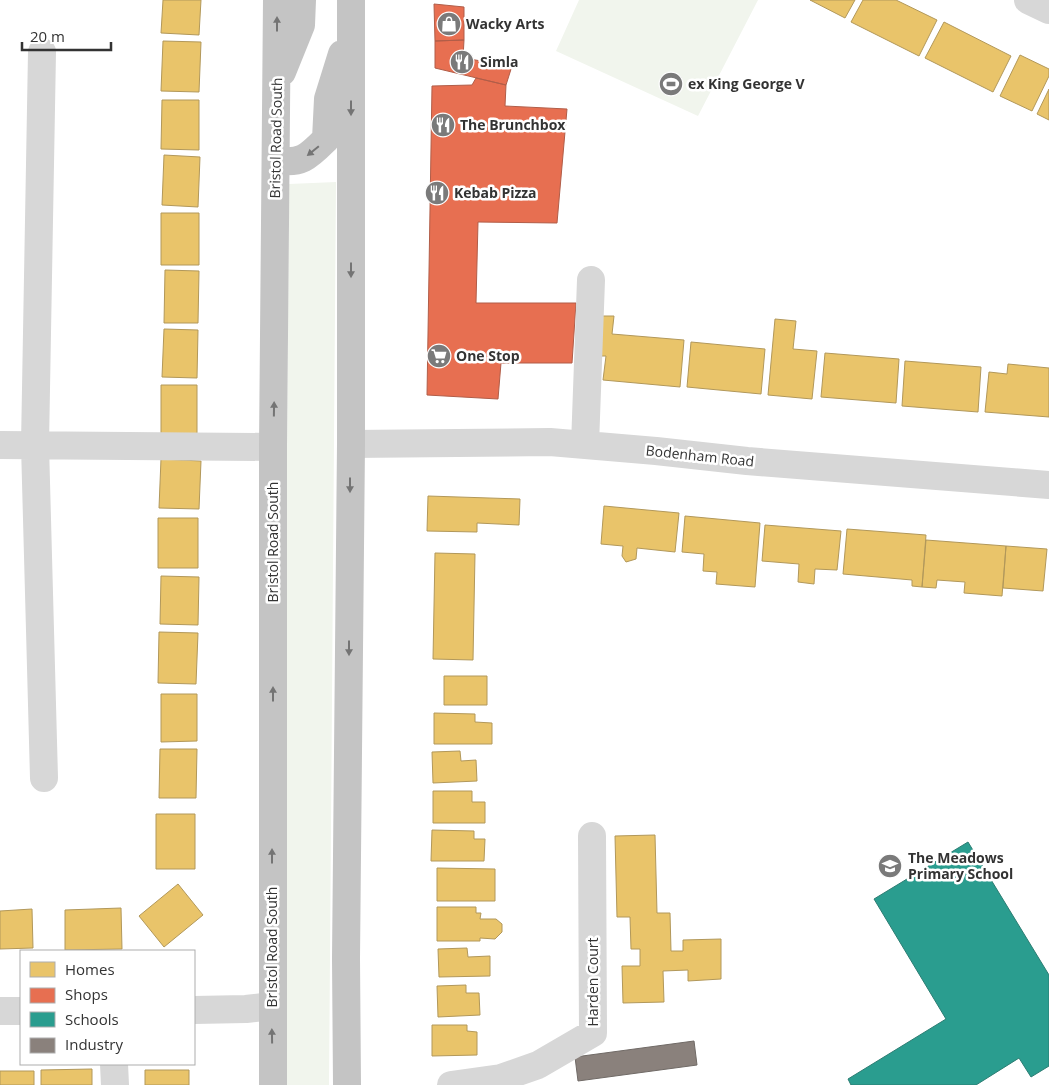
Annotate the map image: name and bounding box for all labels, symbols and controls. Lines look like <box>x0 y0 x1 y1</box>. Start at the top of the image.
shop icon: Wacky Arts <box>436 11 462 37</box>
place label: Wacky Arts <box>466 14 545 33</box>
one-way arrow <box>273 16 281 32</box>
scale bar <box>22 20 111 52</box>
text: 20 m <box>30 26 65 46</box>
restaurant icon: Simla <box>449 49 475 75</box>
place label: Simla <box>480 52 518 71</box>
sports icon: ex King George V <box>658 71 684 97</box>
place label: ex King George V <box>688 74 806 93</box>
street label: Bristol Road South <box>265 77 286 199</box>
one-way arrow <box>347 100 355 116</box>
restaurant icon: The Brunchbox <box>430 112 456 138</box>
place label: The Brunchbox <box>460 115 566 134</box>
one-way arrow <box>307 145 320 156</box>
restaurant icon: Kebab Pizza <box>424 180 450 206</box>
place label: Kebab Pizza <box>454 183 537 202</box>
one-way arrow <box>347 262 355 278</box>
supermarket icon: One Stop <box>426 343 452 369</box>
place label: One Stop <box>456 346 520 365</box>
one-way arrow <box>270 401 278 417</box>
street label: Bodenham Road <box>645 440 755 471</box>
one-way arrow <box>346 477 354 493</box>
street label: Bristol Road South <box>263 482 282 602</box>
one-way arrow <box>345 640 353 656</box>
one-way arrow <box>269 686 277 702</box>
one-way arrow <box>268 848 276 864</box>
place label: The Meadows Primary School <box>908 848 1013 883</box>
school or university icon: The Meadows Primary School <box>877 853 903 879</box>
street label: Bristol Road South <box>262 887 281 1007</box>
street label: Harden Court <box>583 937 602 1027</box>
legend <box>20 950 195 1065</box>
text: Homes <box>65 959 115 979</box>
text: Shops <box>65 984 108 1004</box>
text: Schools <box>65 1009 119 1029</box>
one-way arrow <box>268 1028 276 1044</box>
text: Industry <box>65 1034 123 1054</box>

